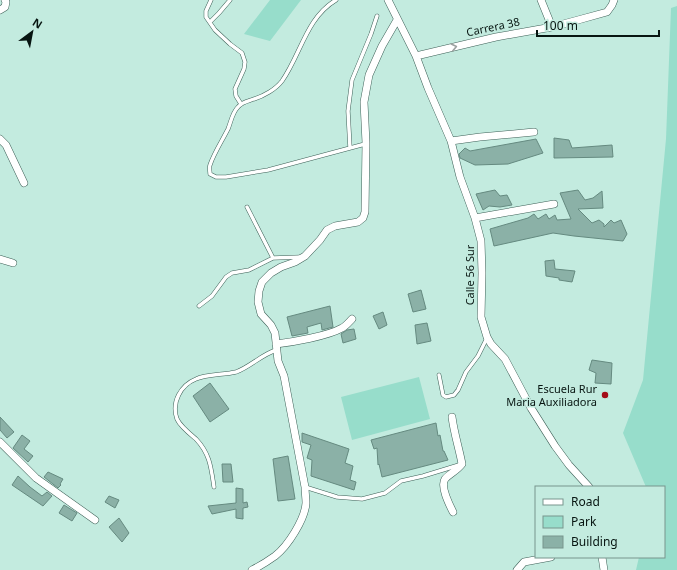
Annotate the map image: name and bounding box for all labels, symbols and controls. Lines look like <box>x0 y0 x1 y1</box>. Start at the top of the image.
north arrow <box>12 12 52 52</box>
scale bar <box>537 12 659 38</box>
text: N <box>30 14 45 32</box>
street label: Carrera 38 <box>465 14 521 39</box>
text: 100 m <box>543 17 578 34</box>
one-way arrow <box>450 43 457 52</box>
street label: Calle 56 Sur <box>462 244 477 305</box>
place label: Escuela Rur Maria Auxiliadora <box>506 381 597 409</box>
marker: Escuela Rur Maria Auxiliadora <box>600 390 610 400</box>
legend <box>535 486 665 558</box>
text: Road <box>571 493 600 510</box>
text: Park <box>571 513 597 530</box>
text: Building <box>571 533 618 550</box>

